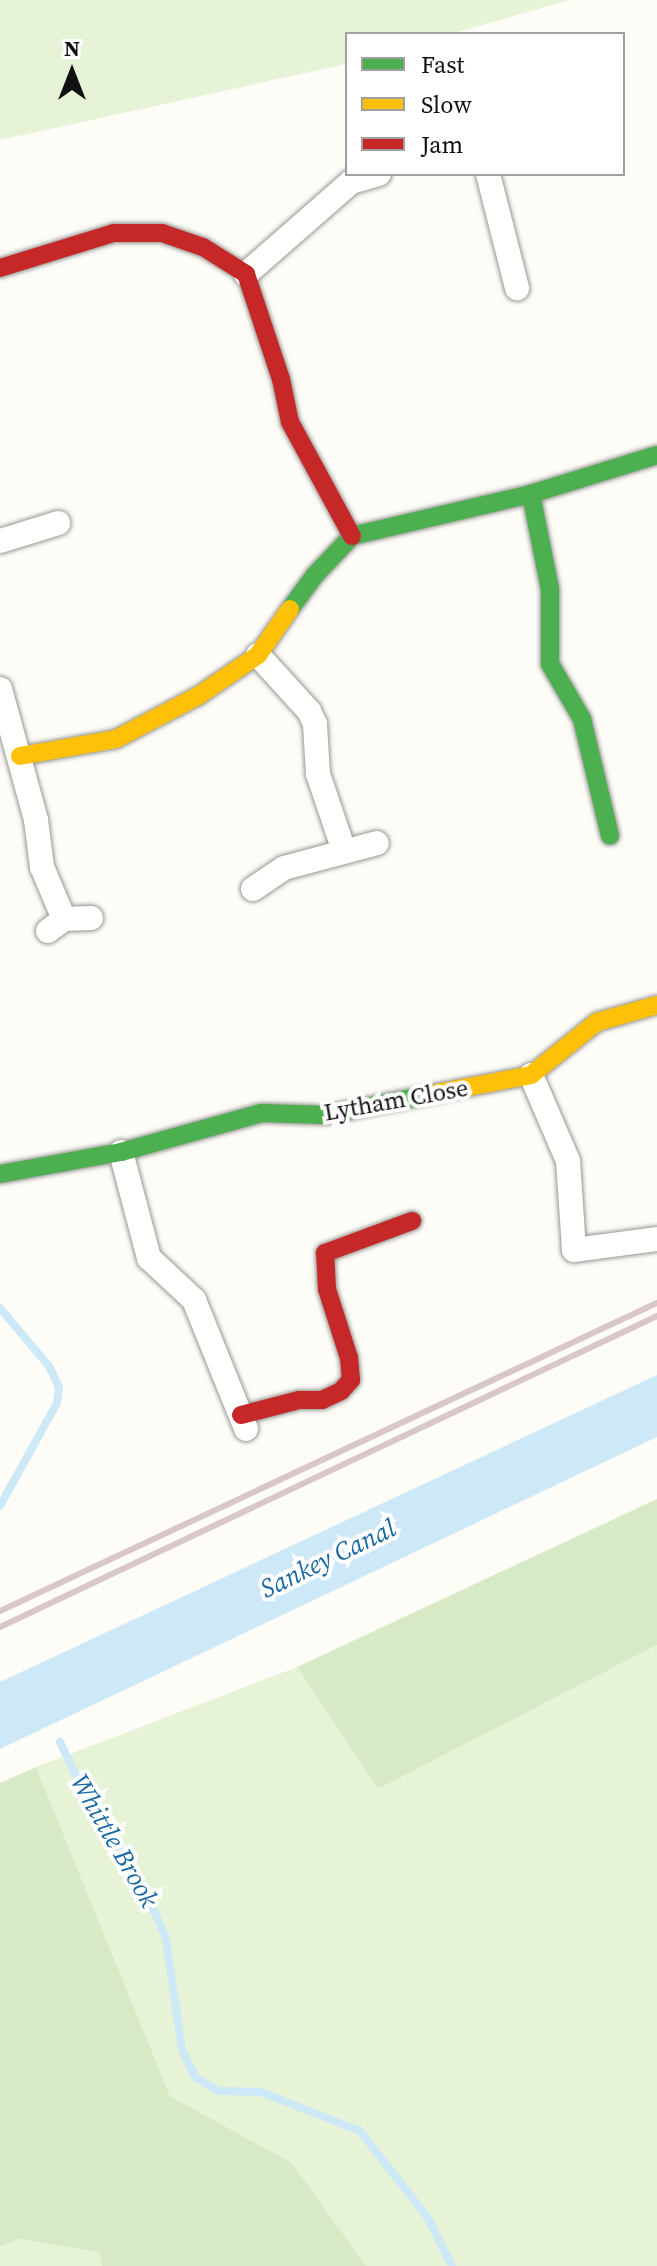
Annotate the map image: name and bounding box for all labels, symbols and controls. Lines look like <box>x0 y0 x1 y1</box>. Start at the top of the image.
north arrow <box>32 32 112 112</box>
legend <box>345 32 625 176</box>
text: N <box>64 33 80 63</box>
text: Fast <box>421 48 464 81</box>
text: Slow <box>421 88 472 121</box>
text: Jam <box>421 128 463 161</box>
street label: Lytham Close <box>322 1073 470 1127</box>
water label: Sankey Canal <box>255 1513 401 1605</box>
water label: Whittle Brook <box>63 1769 165 1913</box>

